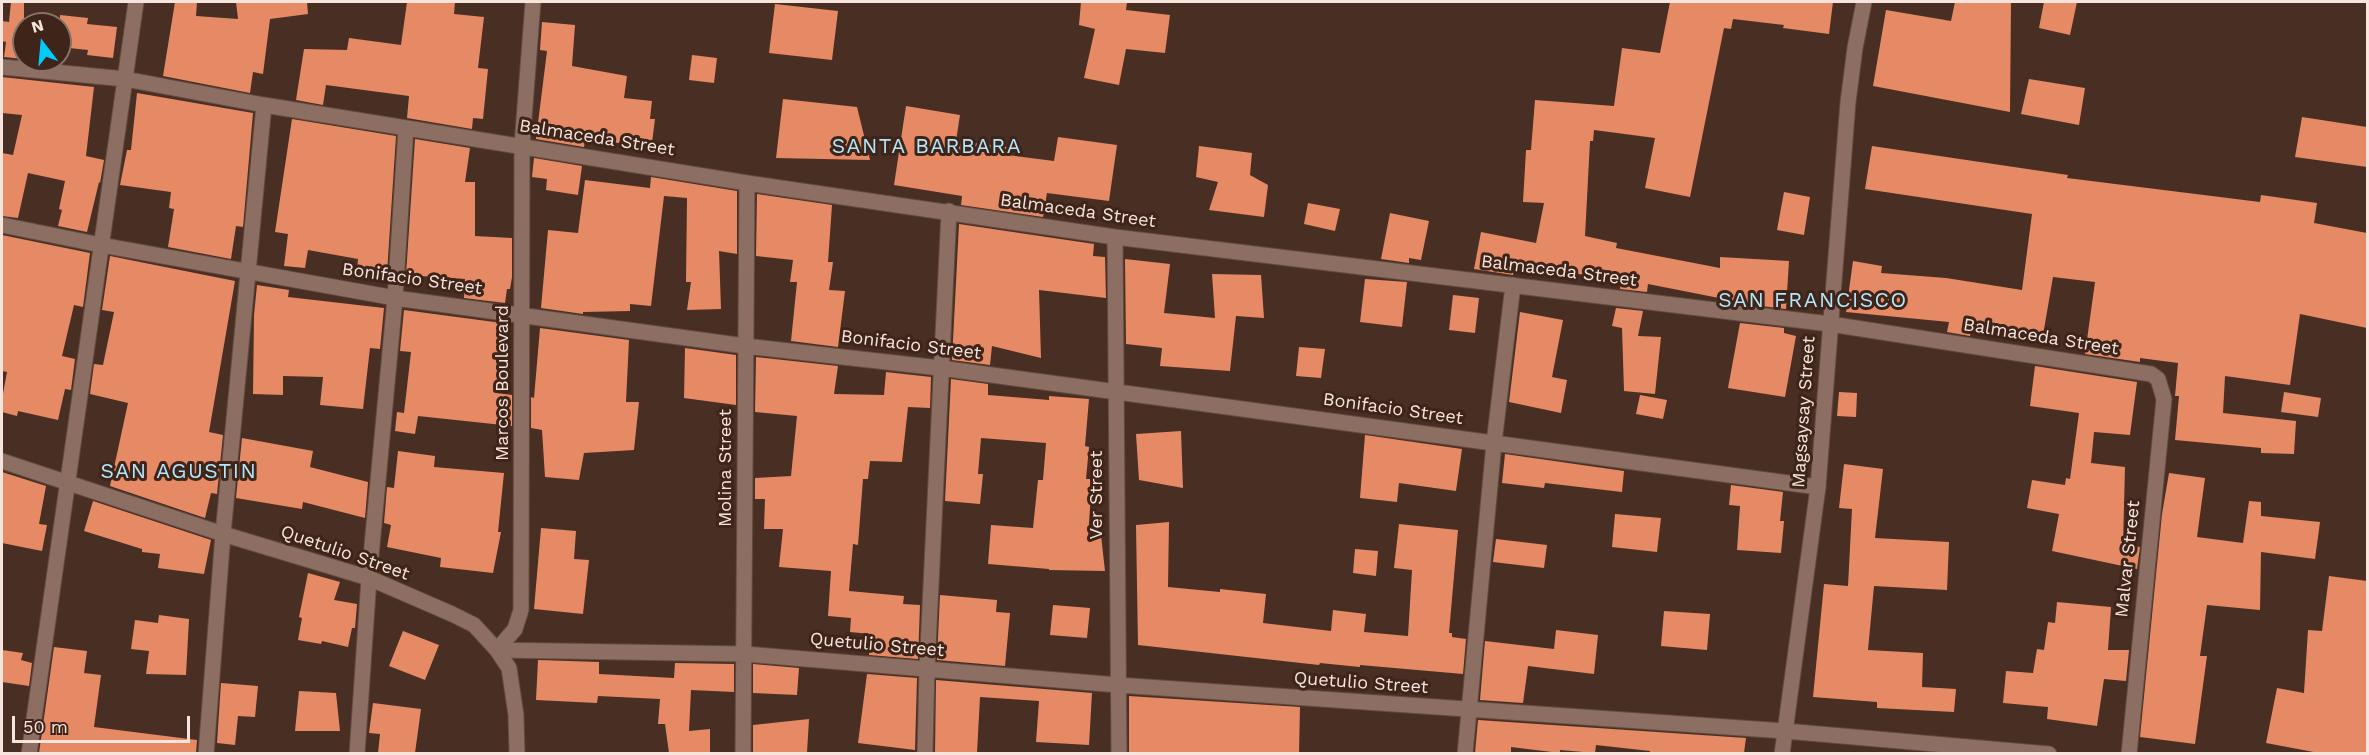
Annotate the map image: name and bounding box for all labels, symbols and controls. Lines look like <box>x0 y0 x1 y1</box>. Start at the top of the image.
north arrow <box>12 12 72 72</box>
text: N <box>29 15 46 37</box>
street label: Balmaceda Street <box>518 115 676 161</box>
district label: SANTA BARBARA <box>832 134 1022 160</box>
street label: Balmaceda Street <box>999 189 1157 233</box>
street label: Balmaceda Street <box>1480 251 1638 291</box>
street label: Bonifacio Street <box>341 258 483 300</box>
district label: SAN FRANCISCO <box>1718 288 1908 314</box>
street label: Marcos Boulevard <box>492 305 514 461</box>
street label: Balmaceda Street <box>1962 314 2120 360</box>
street label: Bonifacio Street <box>840 326 982 364</box>
street label: Magsaysay Street <box>1788 335 1820 489</box>
street label: Bonifacio Street <box>1322 388 1464 430</box>
street label: Molina Street <box>715 409 737 527</box>
street label: Ver Street <box>1086 451 1108 539</box>
district label: SAN AGUSTIN <box>101 459 257 485</box>
street label: Malvar Street <box>2111 499 2145 619</box>
street label: Quetulio Street <box>278 521 412 585</box>
street label: Quetulio Street <box>809 628 945 662</box>
street label: Quetulio Street <box>1293 668 1429 698</box>
scale bar <box>15 704 194 742</box>
text: 50 m <box>23 716 68 737</box>

